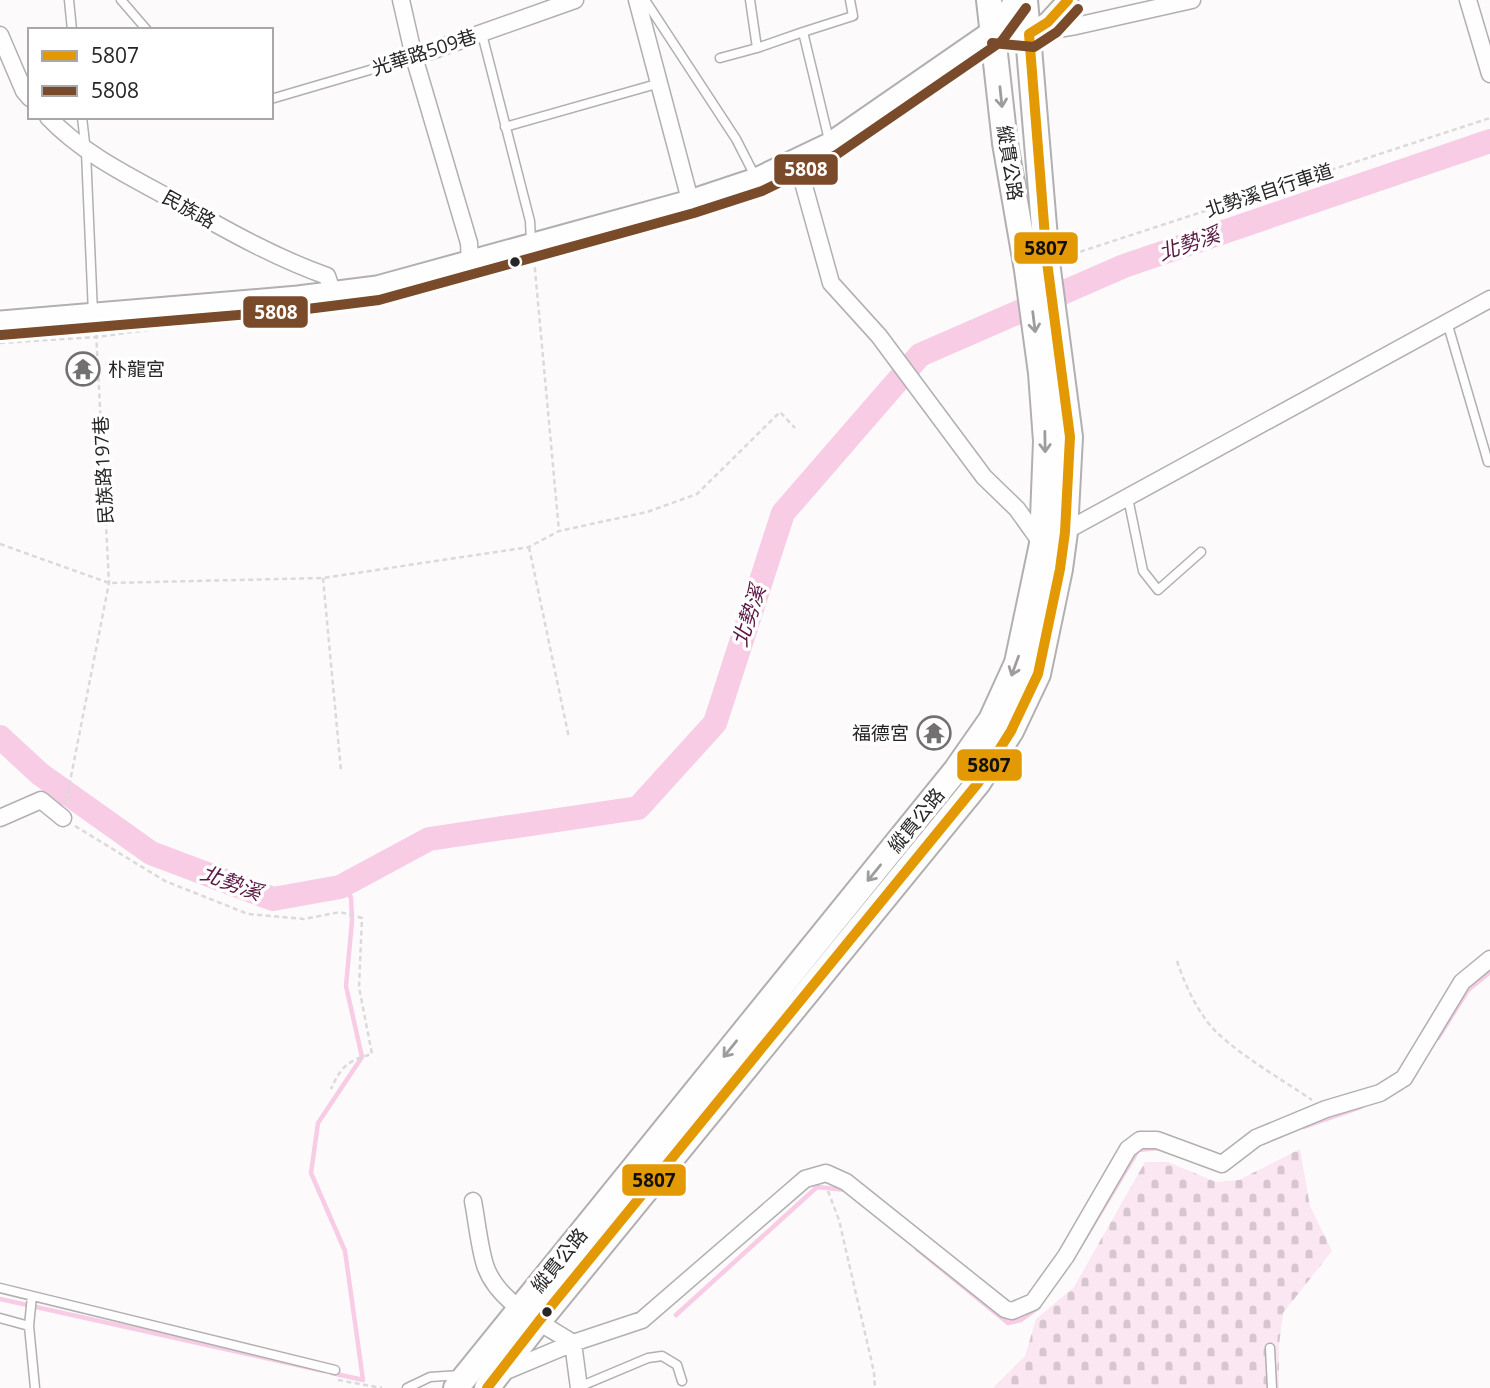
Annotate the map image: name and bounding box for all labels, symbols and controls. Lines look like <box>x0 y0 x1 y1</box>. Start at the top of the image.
street label: 光華路509巷 <box>368 23 480 81</box>
legend <box>28 28 273 119</box>
text: 5807 <box>91 41 139 69</box>
text: 5808 <box>91 76 139 104</box>
one-way arrow <box>994 85 1007 107</box>
street label: 縱貫公路 <box>991 123 1029 203</box>
line badge: 5808 <box>773 153 839 186</box>
text: 5808 <box>784 156 828 182</box>
street label: 北勢溪自行車道 <box>1202 157 1336 223</box>
street label: 民族路 <box>158 184 220 234</box>
water label: 北勢溪 <box>1154 219 1226 267</box>
line badge: 5807 <box>1013 231 1079 265</box>
text: 5807 <box>1024 235 1068 261</box>
unlabelled marker <box>508 255 522 269</box>
line badge: 5808 <box>242 295 309 329</box>
text: 5808 <box>254 299 298 325</box>
one-way arrow <box>1028 310 1041 333</box>
temple icon: 朴龍宮 <box>64 350 102 388</box>
place label: 朴龍宮 <box>108 356 165 382</box>
street label: 民族路197巷 <box>87 415 119 525</box>
one-way arrow <box>1038 430 1052 453</box>
water label: 北勢溪 <box>725 579 772 650</box>
one-way arrow <box>1008 654 1020 676</box>
temple icon: 福德宮 <box>915 714 953 752</box>
place label: 福德宮 <box>852 720 909 746</box>
line badge: 5807 <box>956 748 1023 782</box>
text: 5807 <box>967 752 1011 778</box>
street label: 縱貫公路 <box>882 782 950 858</box>
water label: 北勢溪 <box>197 858 269 907</box>
one-way arrow <box>866 863 881 881</box>
one-way arrow <box>723 1040 738 1058</box>
line badge: 5807 <box>621 1163 687 1197</box>
text: 5807 <box>632 1167 676 1193</box>
street label: 縱貫公路 <box>525 1222 593 1298</box>
unlabelled marker <box>540 1305 554 1319</box>

